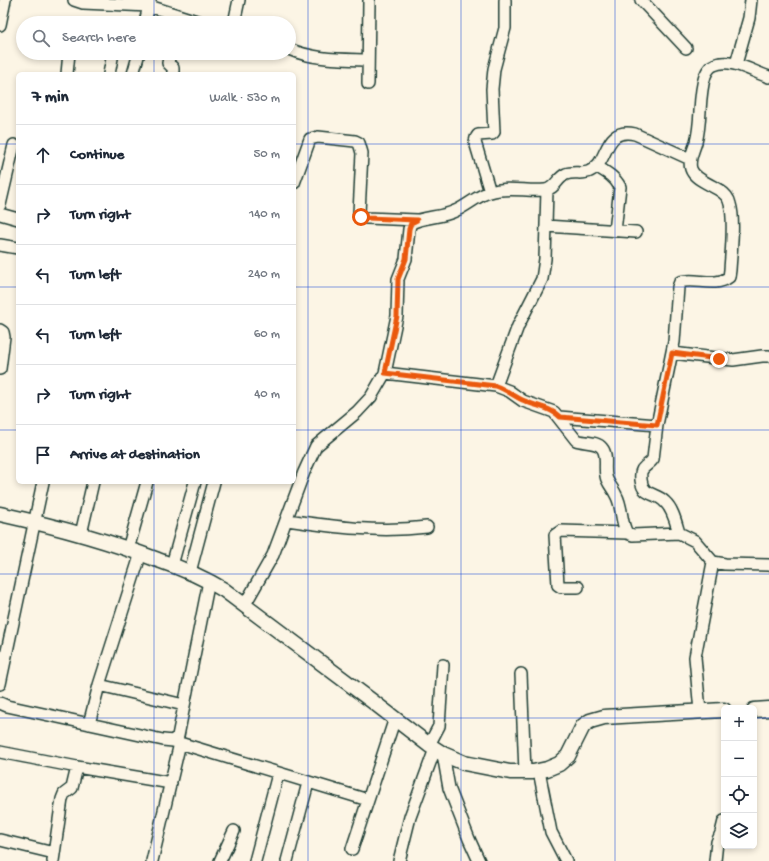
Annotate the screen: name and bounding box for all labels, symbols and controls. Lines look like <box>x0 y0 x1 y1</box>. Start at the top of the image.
search box <box>16 16 296 60</box>
icon: search <box>30 27 52 49</box>
text: Search here <box>62 29 136 47</box>
text: 7 min <box>32 88 69 108</box>
text: Walk · 530 m <box>210 91 280 106</box>
icon: ahead <box>32 144 54 166</box>
text: Continue <box>70 146 124 164</box>
text: 50 m <box>253 147 280 162</box>
icon: right <box>32 204 54 226</box>
text: Turn right <box>70 206 130 224</box>
text: 140 m <box>249 207 280 222</box>
route start <box>352 208 370 226</box>
icon: left <box>32 264 54 286</box>
text: Turn left <box>70 266 121 284</box>
text: 240 m <box>248 267 280 282</box>
icon: left <box>32 324 54 346</box>
text: Turn left <box>70 326 121 344</box>
text: 60 m <box>254 327 280 342</box>
route end <box>710 350 728 368</box>
icon: right <box>32 384 54 406</box>
text: Turn right <box>70 386 130 404</box>
text: 40 m <box>254 387 280 402</box>
icon: arrive <box>32 444 54 466</box>
text: Arrive at destination <box>70 446 200 464</box>
map controls <box>721 705 757 849</box>
button: + <box>721 705 757 741</box>
button: − <box>721 741 757 777</box>
button: locate <box>721 777 757 813</box>
button: layers <box>721 813 757 849</box>

